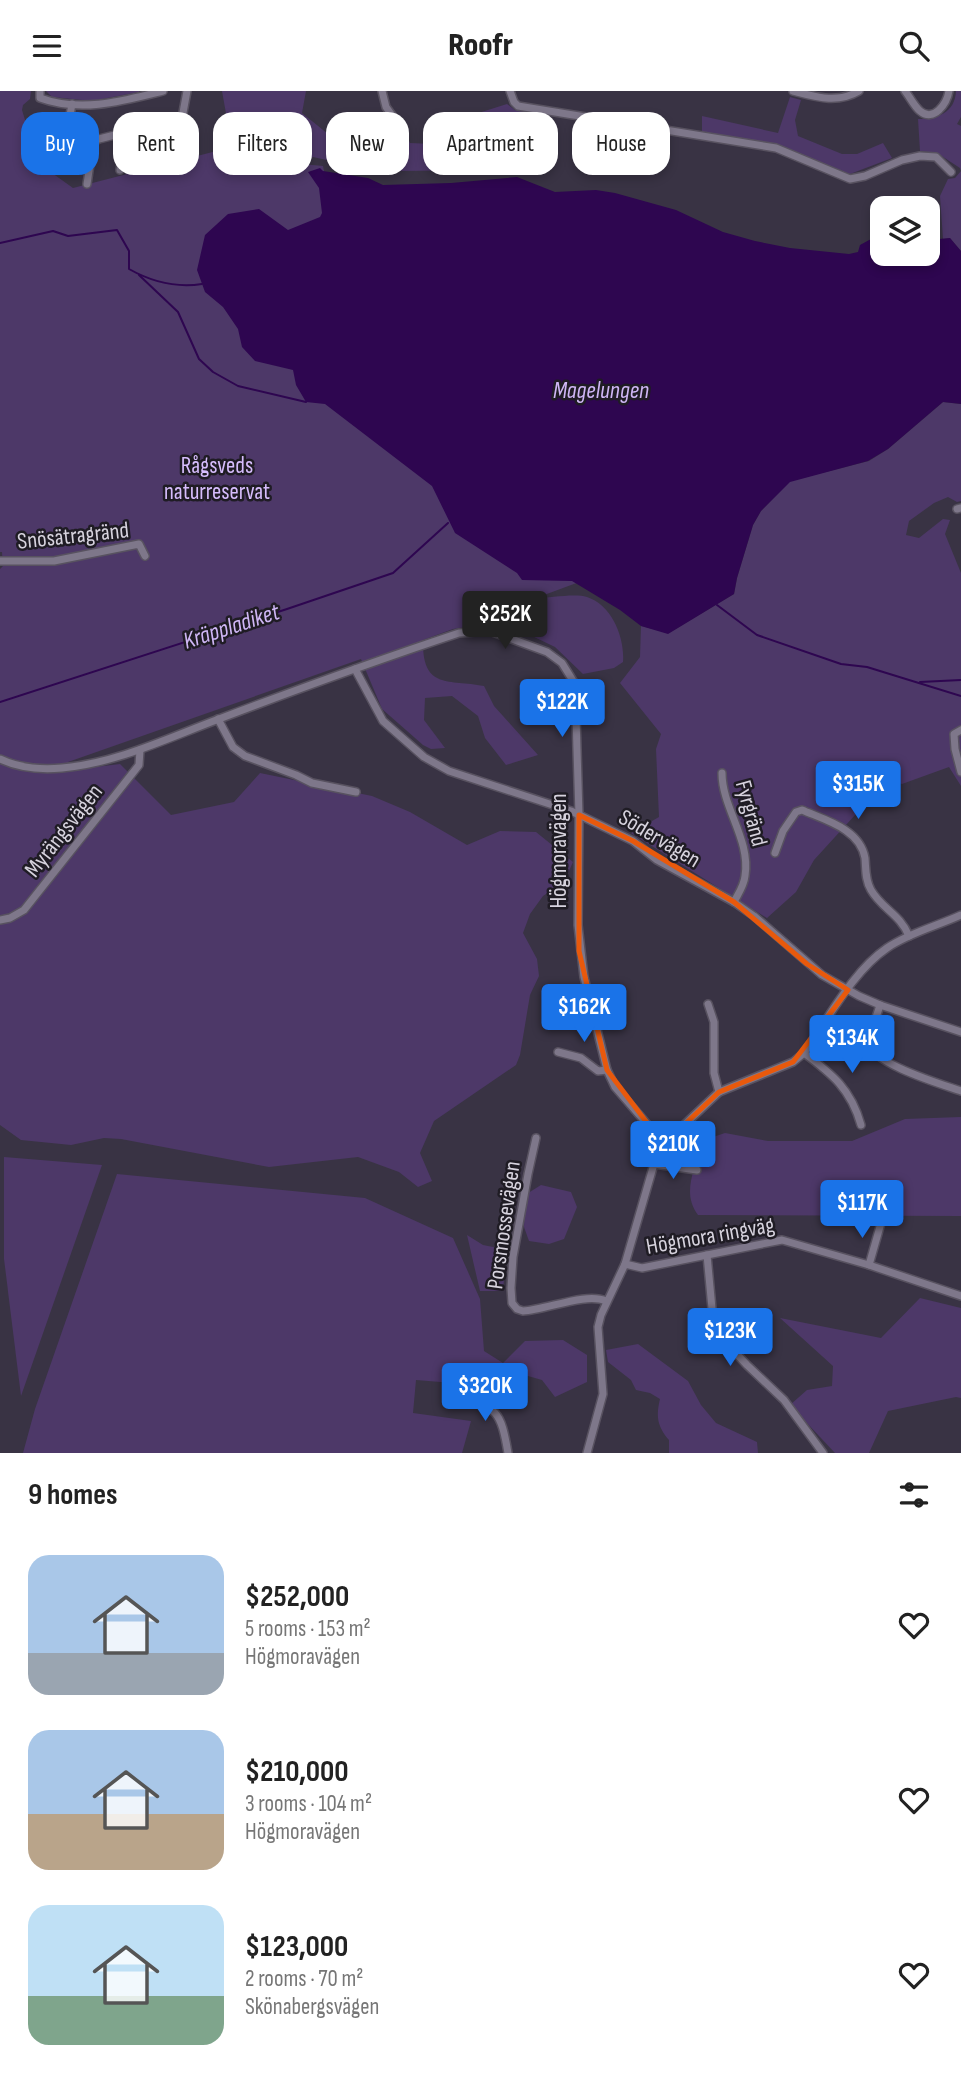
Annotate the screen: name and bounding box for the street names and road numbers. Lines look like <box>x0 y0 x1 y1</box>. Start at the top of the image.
street label: Snösätragränd <box>16 516 130 556</box>
street label: Fyrgränd <box>729 777 773 849</box>
street label: Myrängsvägen <box>19 778 109 883</box>
street label: Högmoravägen <box>545 793 573 909</box>
street label: Södervägen <box>613 804 706 874</box>
street label: Porsmossevägen <box>481 1159 527 1291</box>
street label: Högmora ringväg <box>644 1211 776 1261</box>

